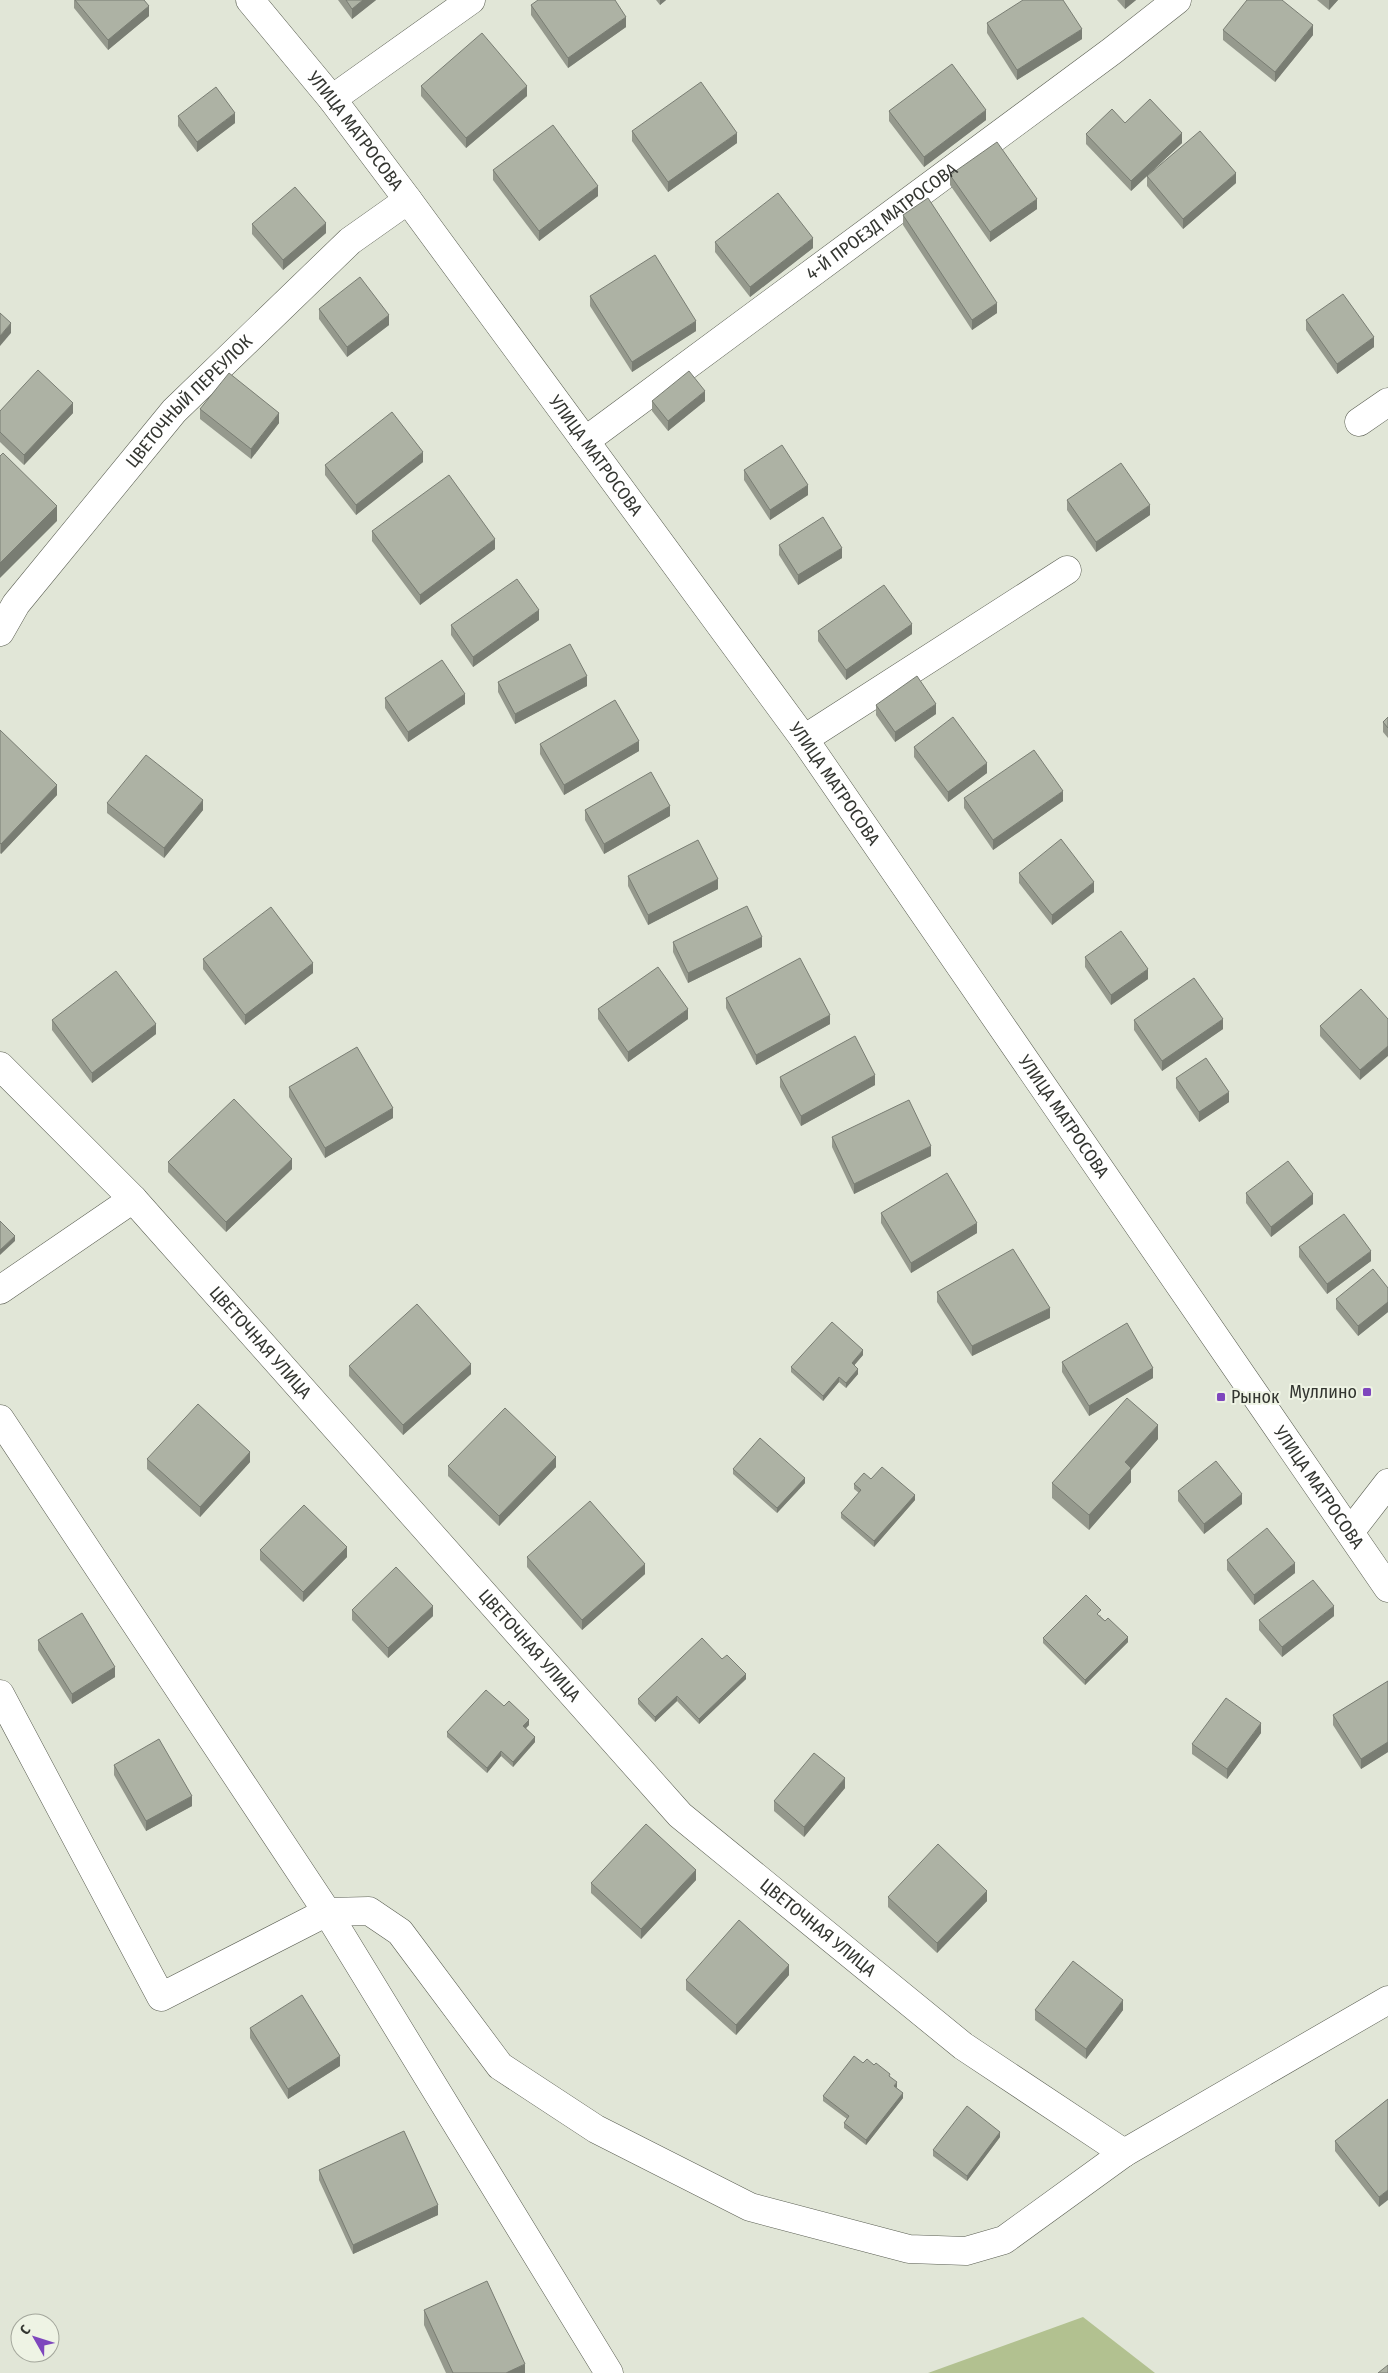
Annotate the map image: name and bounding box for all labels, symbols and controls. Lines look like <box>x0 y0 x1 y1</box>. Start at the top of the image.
street label: УЛИЦА МАТРОСОВА <box>302 66 408 195</box>
street label: 4-Й ПРОЕЗД МАТРОСОВА <box>802 158 962 285</box>
street label: ЦВЕТОЧНЫЙ ПЕРЕУЛОК <box>121 330 257 472</box>
street label: УЛИЦА МАТРОСОВА <box>544 390 648 521</box>
street label: УЛИЦА МАТРОСОВА <box>784 717 885 850</box>
street label: УЛИЦА МАТРОСОВА <box>1013 1050 1114 1183</box>
street label: ЦВЕТОЧНАЯ УЛИЦА <box>205 1282 316 1404</box>
place label: Муллино <box>1289 1381 1357 1403</box>
place label: Рынок <box>1231 1386 1280 1408</box>
marker: Муллино <box>1361 1386 1373 1398</box>
marker: Рынок <box>1215 1391 1227 1403</box>
street label: УЛИЦА МАТРОСОВА <box>1268 1421 1369 1553</box>
street label: ЦВЕТОЧНАЯ УЛИЦА <box>474 1585 585 1706</box>
street label: ЦВЕТОЧНАЯ УЛИЦА <box>756 1874 881 1982</box>
north arrow <box>10 2313 60 2363</box>
text: С <box>16 2321 35 2338</box>

